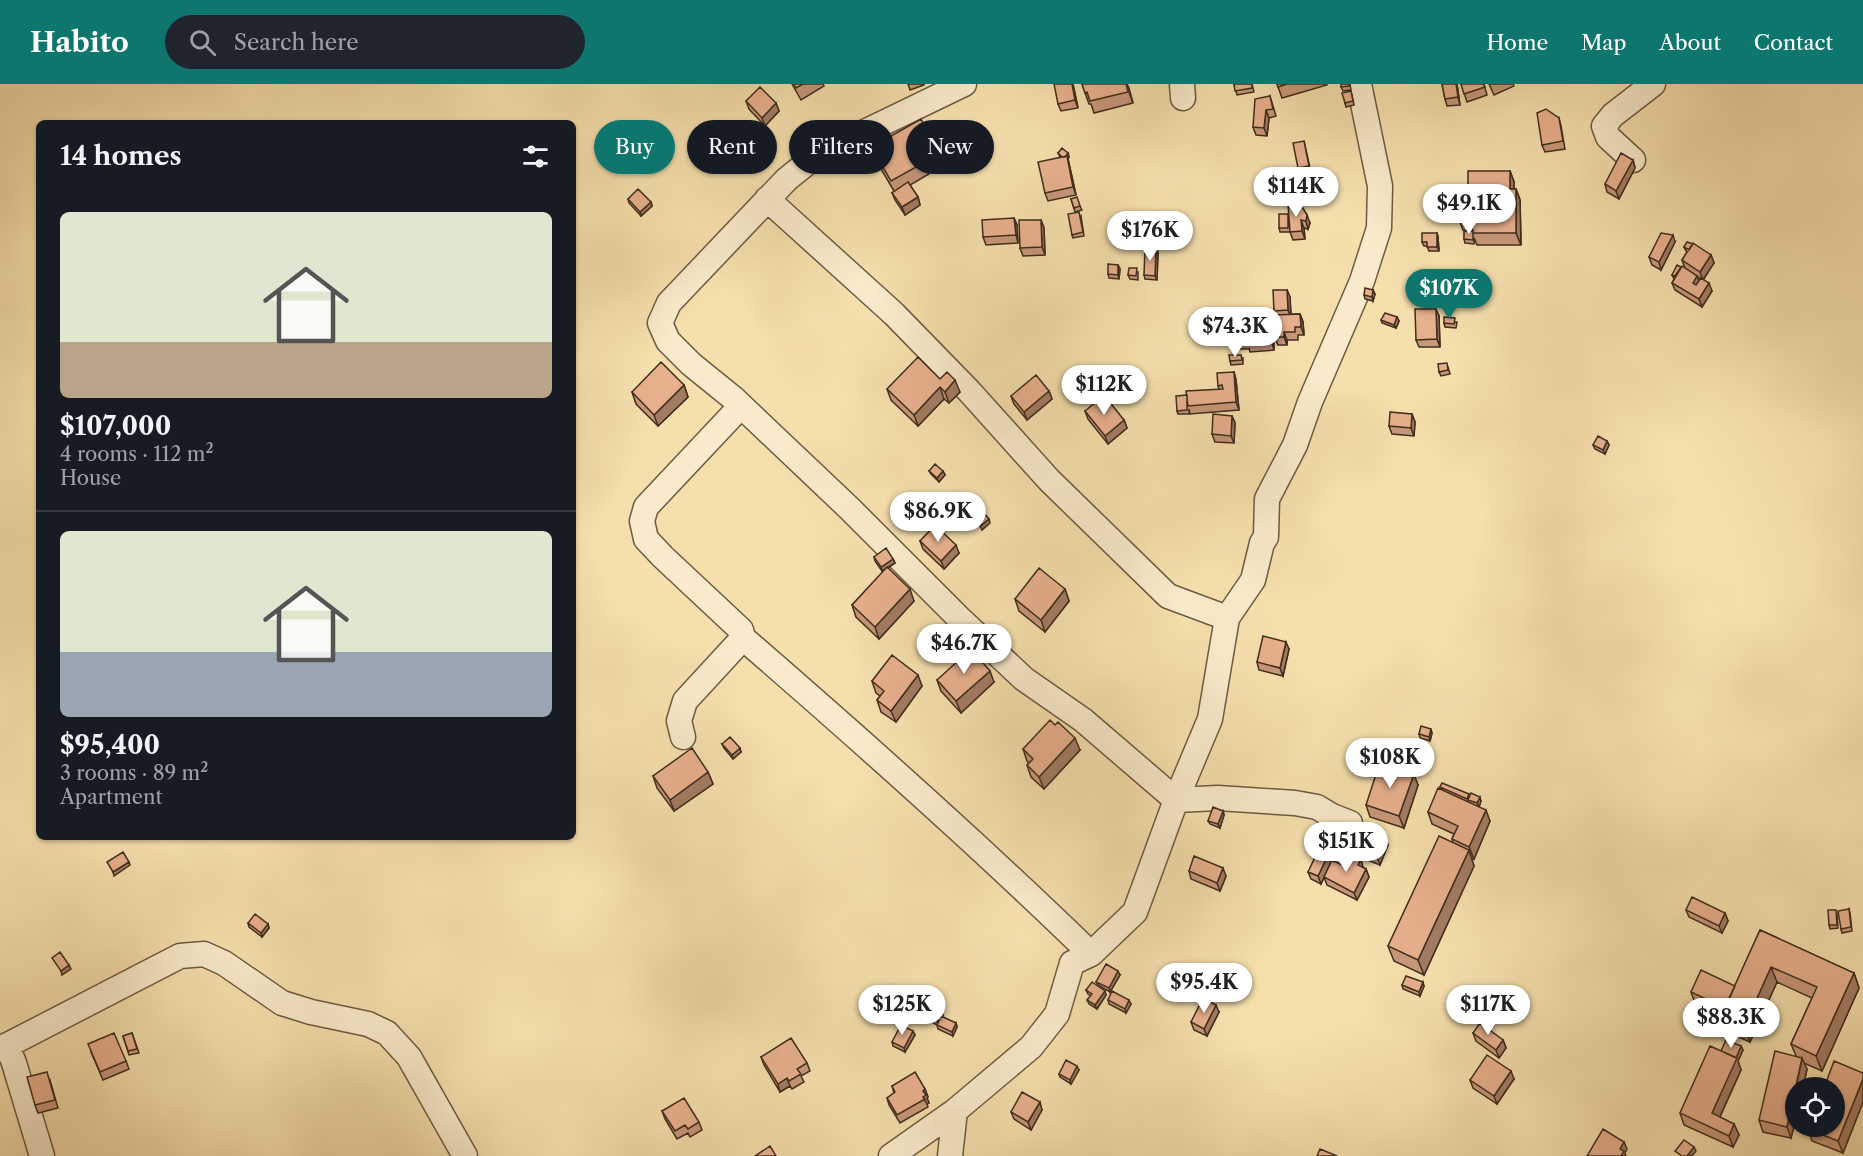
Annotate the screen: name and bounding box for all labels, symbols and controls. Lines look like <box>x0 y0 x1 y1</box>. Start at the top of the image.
search box <box>165 15 585 69</box>
text: Habito <box>30 25 129 59</box>
icon: search <box>186 26 219 59</box>
text: Search here <box>234 29 358 56</box>
text: Home <box>1487 30 1548 55</box>
text: Map <box>1581 30 1626 55</box>
text: About <box>1659 30 1721 55</box>
text: Contact <box>1754 30 1833 55</box>
chip: Buy <box>594 120 675 174</box>
chip: Rent <box>687 120 777 174</box>
chip: Filters <box>789 120 894 174</box>
chip: New <box>906 120 994 174</box>
text: 14 homes <box>60 140 182 172</box>
icon: filters <box>519 140 552 173</box>
pin: $114K <box>1254 167 1338 218</box>
text: $114K <box>1268 174 1325 198</box>
pin: $49.1K <box>1420 184 1518 235</box>
text: $49.1K <box>1437 191 1501 215</box>
pin: $176K <box>1108 211 1192 262</box>
text: $176K <box>1121 218 1179 242</box>
icon: home <box>252 251 360 359</box>
pin: $107K <box>1407 269 1491 320</box>
text: $107K <box>1419 276 1479 300</box>
pin: $74.3K <box>1186 307 1284 358</box>
text: $74.3K <box>1202 314 1268 338</box>
pin: $112K <box>1062 365 1146 416</box>
text: $112K <box>1076 372 1132 396</box>
text: $107,000 <box>60 410 171 442</box>
text: 4 rooms · 112 m² <box>60 442 214 466</box>
text: House <box>60 466 121 490</box>
pin: $86.9K <box>889 492 987 543</box>
text: $86.9K <box>904 499 972 523</box>
icon: home <box>252 570 360 678</box>
pin: $46.7K <box>915 624 1013 675</box>
text: $46.7K <box>931 631 997 655</box>
text: $95,400 <box>60 729 160 761</box>
pin: $108K <box>1348 738 1432 789</box>
text: $108K <box>1359 745 1421 769</box>
text: 3 rooms · 89 m² <box>60 761 208 785</box>
text: Apartment <box>60 785 163 809</box>
pin: $151K <box>1304 822 1388 873</box>
text: $151K <box>1318 829 1374 853</box>
pin: $95.4K <box>1155 963 1253 1014</box>
text: $95.4K <box>1170 970 1238 994</box>
pin: $125K <box>860 985 944 1036</box>
pin: $117K <box>1446 985 1530 1036</box>
text: $125K <box>873 992 932 1016</box>
text: $117K <box>1460 992 1516 1016</box>
pin: $88.3K <box>1682 998 1780 1049</box>
text: $88.3K <box>1697 1005 1765 1029</box>
map controls <box>1785 1077 1845 1137</box>
button: locate <box>1785 1077 1845 1137</box>

